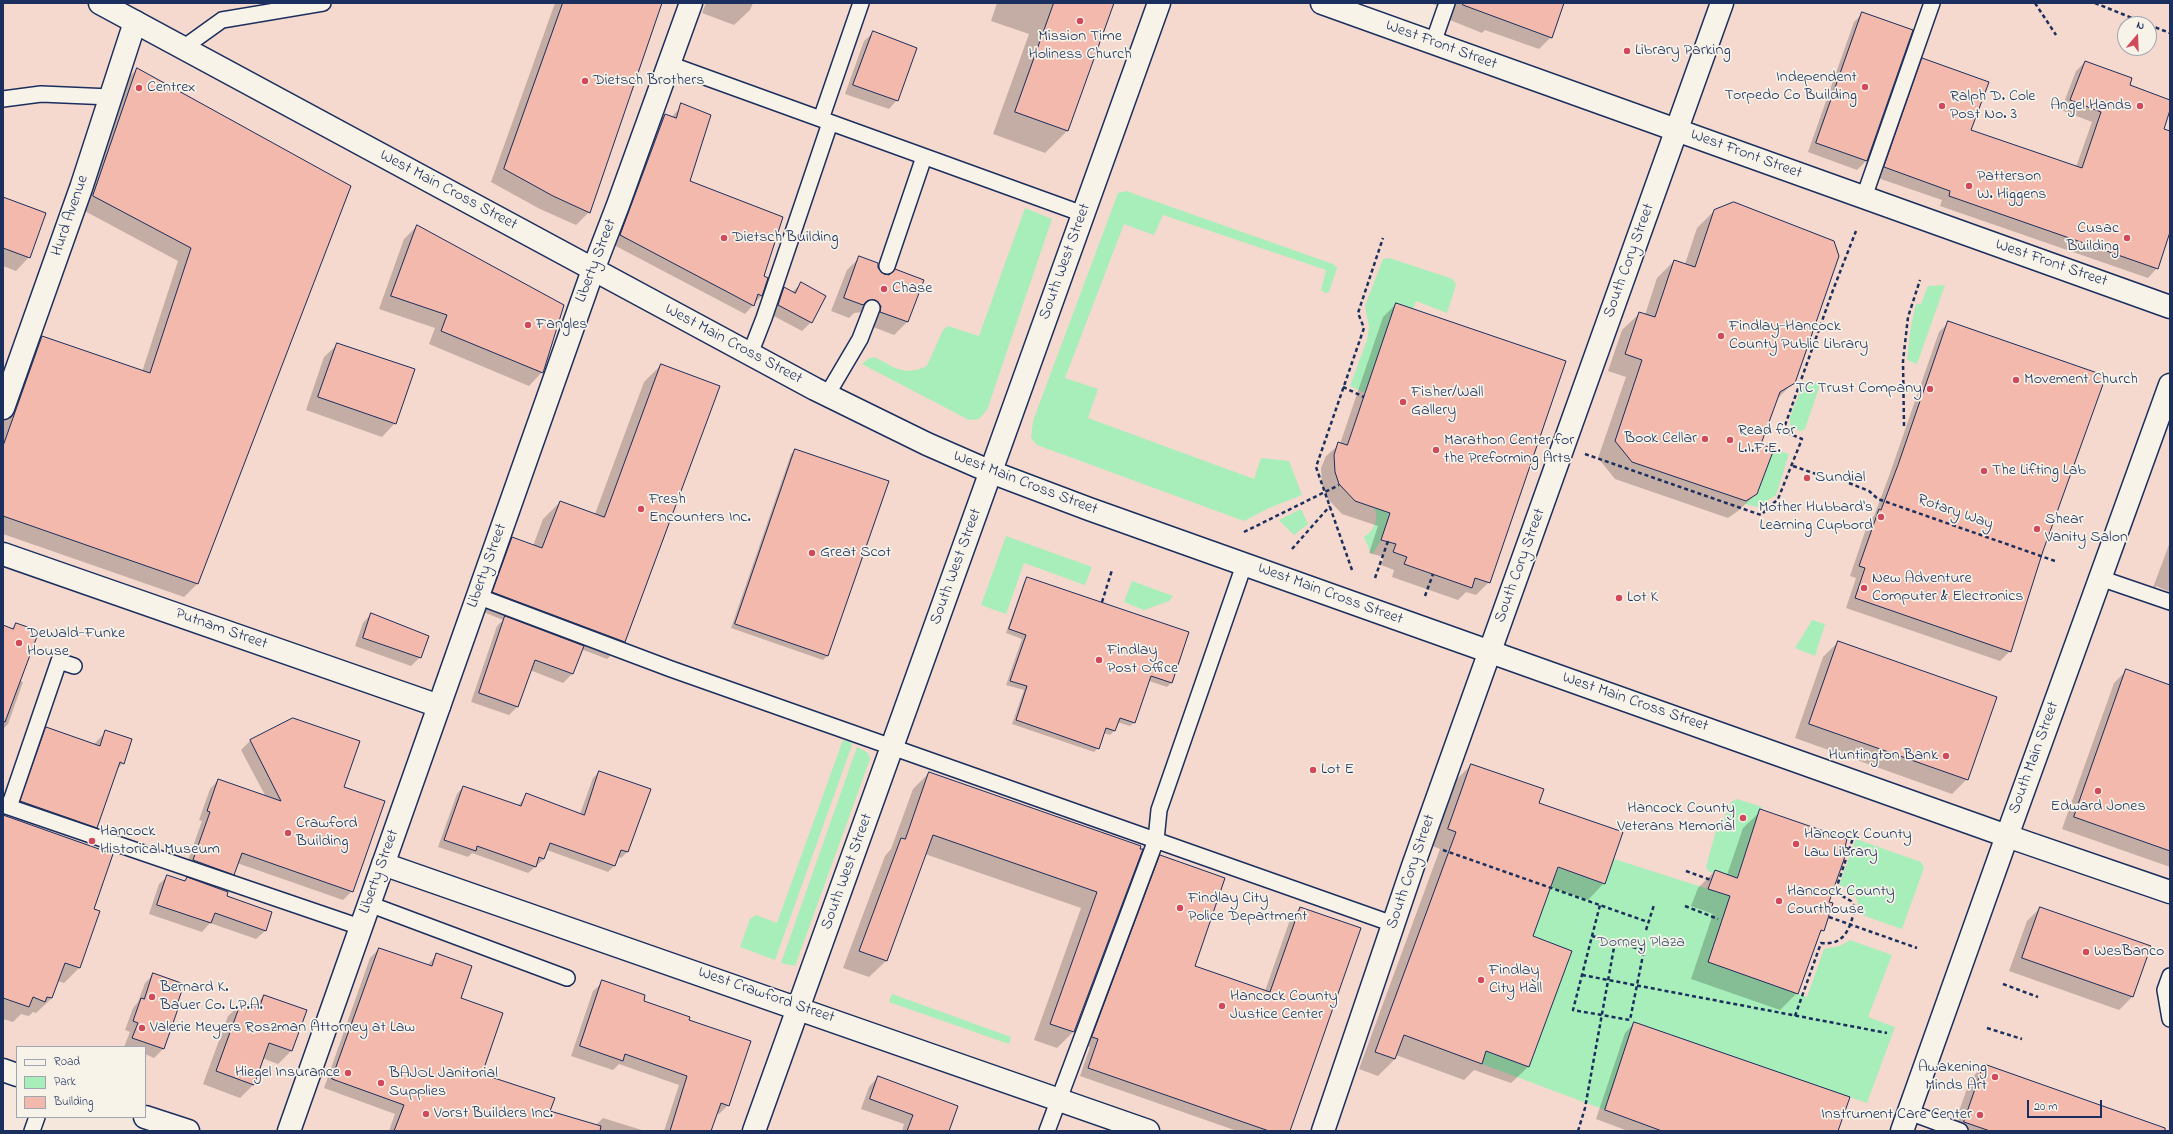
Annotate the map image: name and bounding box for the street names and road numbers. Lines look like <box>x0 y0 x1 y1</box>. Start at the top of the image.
street label: West Front Street <box>1383 17 1499 75</box>
street label: West Front Street <box>1688 126 1804 184</box>
street label: West Main Cross Street <box>376 147 520 235</box>
street label: Hurd Avenue <box>48 173 94 259</box>
street label: South West Street <box>1036 201 1096 323</box>
street label: South Cory Street <box>1600 201 1660 321</box>
street label: Liberty Street <box>572 216 622 306</box>
street label: West Front Street <box>1993 236 2109 292</box>
street label: West Main Cross Street <box>661 301 805 389</box>
street label: West Main Cross Street <box>950 448 1100 520</box>
street label: Rotary Way <box>1915 491 1995 535</box>
street label: South West Street <box>927 506 987 628</box>
street label: South Cory Street <box>1491 506 1551 626</box>
street label: Liberty Street <box>464 521 512 611</box>
street label: West Main Cross Street <box>1255 560 1405 630</box>
street label: Putnam Street <box>172 605 270 655</box>
street label: West Main Cross Street <box>1560 669 1710 737</box>
street label: South Main Street <box>2006 699 2064 817</box>
street label: South West Street <box>818 811 878 933</box>
street label: South Cory Street <box>1383 812 1441 932</box>
street label: Liberty Street <box>356 827 404 917</box>
street label: West Crawford Street <box>695 964 837 1028</box>

